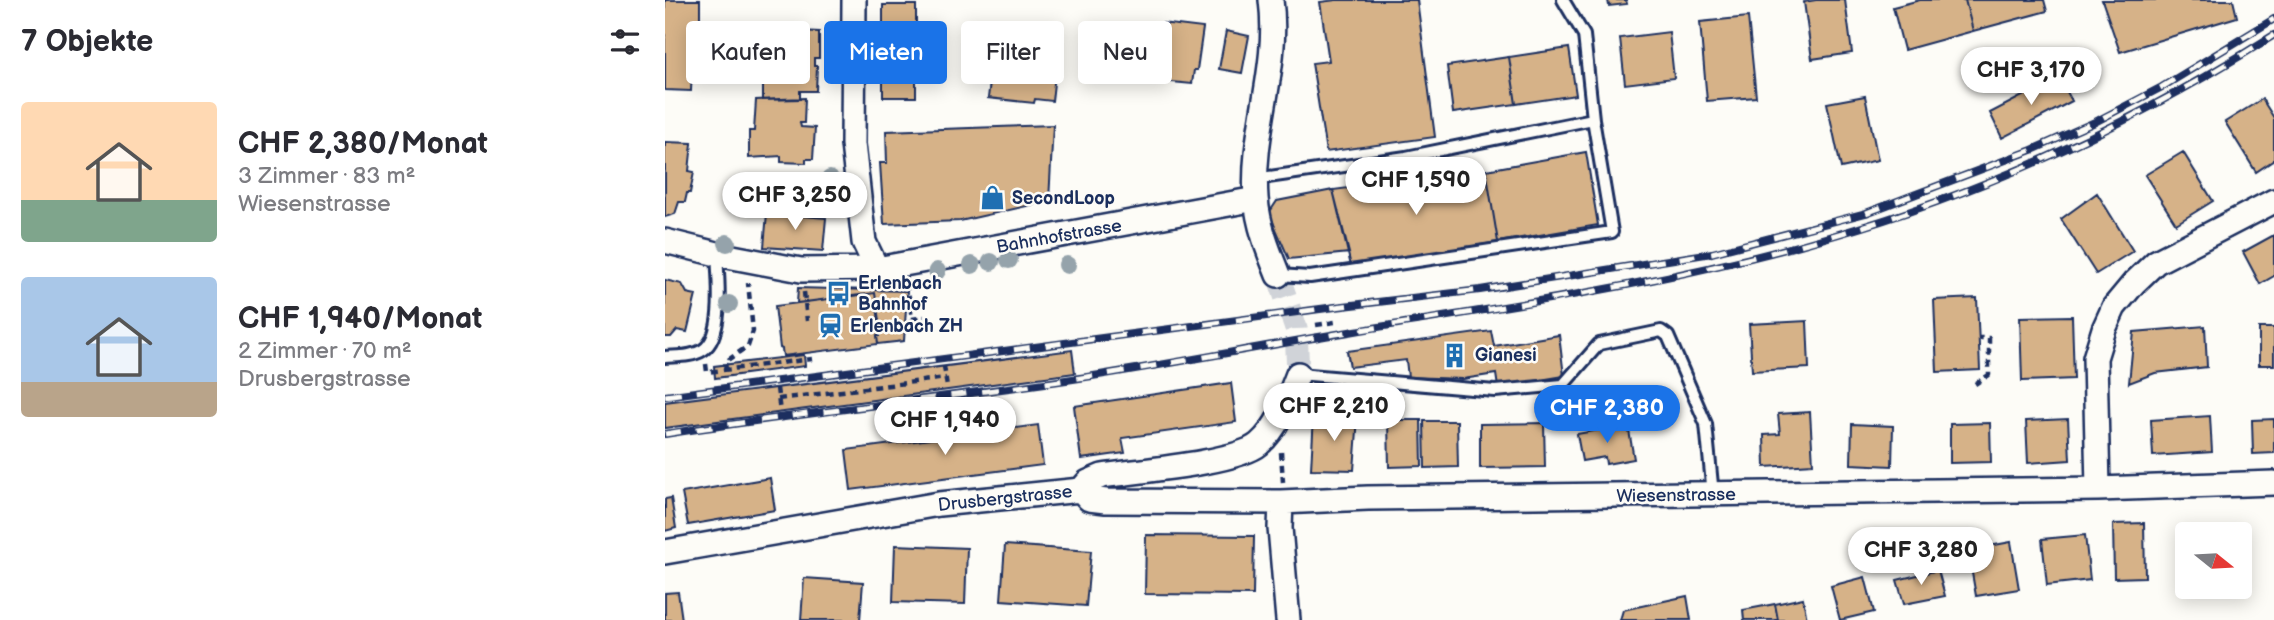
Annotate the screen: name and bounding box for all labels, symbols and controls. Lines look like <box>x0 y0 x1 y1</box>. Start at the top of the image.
chip: Kaufen <box>686 21 810 84</box>
chip: Mieten <box>824 21 947 84</box>
chip: Filter <box>961 21 1064 84</box>
chip: Neu <box>1078 21 1172 84</box>
icon: filters <box>606 23 644 61</box>
text: 7 Objekte <box>21 24 153 60</box>
pin: CHF 3,170 <box>1951 48 2111 107</box>
text: CHF 3,170 <box>1977 56 2085 84</box>
text: CHF 2,380/Monat <box>238 126 488 162</box>
icon: home <box>77 130 161 214</box>
pin: CHF 1,590 <box>1336 158 1496 217</box>
text: 3 Zimmer · 83 m² <box>238 162 416 190</box>
text: CHF 1,590 <box>1361 166 1471 194</box>
pin: CHF 3,250 <box>715 173 875 232</box>
text: CHF 3,250 <box>738 181 852 209</box>
shop icon: SecondLoop <box>978 184 1006 212</box>
place label: SecondLoop <box>1012 188 1115 209</box>
text: Wiesenstrasse <box>238 190 391 218</box>
street label: Bahnhofstrasse <box>995 215 1124 258</box>
place label: Erlenbach Bahnhof <box>858 273 942 315</box>
bus stop icon: Erlenbach Bahnhof <box>824 279 852 307</box>
text: CHF 1,940/Monat <box>238 301 482 337</box>
icon: home <box>77 305 161 389</box>
station icon: Erlenbach ZH <box>816 312 844 340</box>
place label: Erlenbach ZH <box>850 316 963 337</box>
text: 2 Zimmer · 70 m² <box>238 337 412 365</box>
building icon: Gianesi <box>1441 341 1469 369</box>
place label: Gianesi <box>1475 345 1537 366</box>
text: Drusbergstrasse <box>238 365 411 393</box>
pin: CHF 2,210 <box>1254 384 1414 443</box>
pin: CHF 2,380 <box>1527 386 1687 445</box>
text: CHF 2,210 <box>1279 392 1389 420</box>
text: CHF 2,380 <box>1550 394 1664 422</box>
pin: CHF 1,940 <box>865 398 1025 457</box>
text: CHF 1,940 <box>890 406 1000 434</box>
street label: Drusbergstrasse <box>937 481 1074 516</box>
street label: Wiesenstrasse <box>1616 484 1736 507</box>
north arrow <box>2175 522 2252 598</box>
map controls <box>2175 522 2252 599</box>
pin: CHF 3,280 <box>1841 528 2001 587</box>
text: CHF 3,280 <box>1864 536 1978 564</box>

